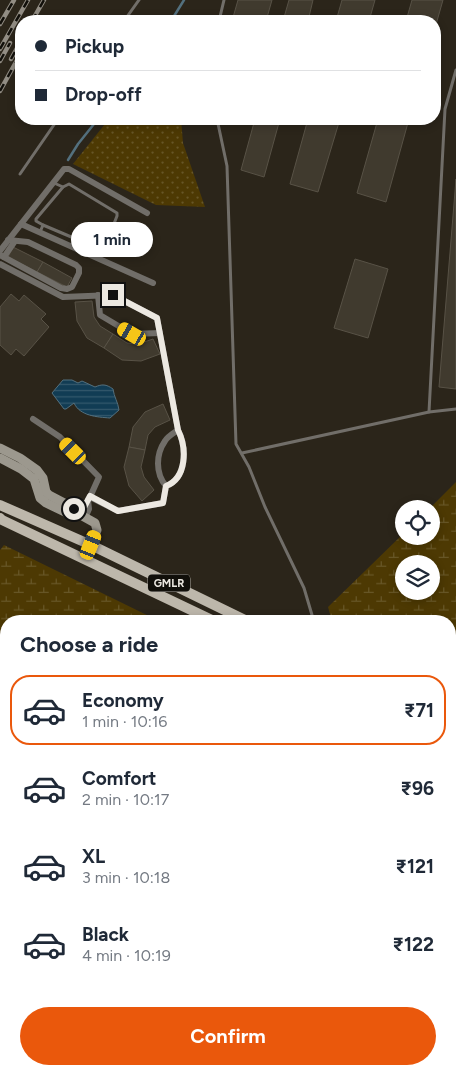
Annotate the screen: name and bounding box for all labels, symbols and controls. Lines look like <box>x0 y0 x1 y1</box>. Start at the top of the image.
text: Pickup <box>65 35 124 58</box>
text: Drop-off <box>65 83 142 106</box>
callout: 1 min <box>72 222 154 258</box>
text: 1 min <box>93 230 131 249</box>
route end <box>102 284 124 306</box>
car <box>115 320 148 348</box>
car <box>57 435 88 467</box>
route start <box>63 498 85 520</box>
map controls <box>395 500 440 600</box>
button: locate <box>395 500 440 545</box>
car <box>78 528 103 562</box>
button: layers <box>395 555 440 600</box>
road number: GMLR <box>148 574 190 592</box>
text: Choose a ride <box>20 631 158 658</box>
icon: car <box>22 688 67 733</box>
text: Economy <box>82 689 164 712</box>
text: ₹71 <box>404 699 434 722</box>
text: 1 min · 10:16 <box>82 712 167 731</box>
icon: car <box>22 766 67 811</box>
text: Comfort <box>82 767 157 790</box>
text: ₹96 <box>401 777 434 800</box>
text: 2 min · 10:17 <box>82 790 169 809</box>
icon: car <box>22 844 67 889</box>
text: XL <box>82 845 105 868</box>
text: ₹121 <box>396 855 434 878</box>
text: 3 min · 10:18 <box>82 868 170 887</box>
icon: car <box>22 922 67 967</box>
text: Black <box>82 923 129 946</box>
text: ₹122 <box>393 933 434 956</box>
text: 4 min · 10:19 <box>82 946 171 965</box>
button: Confirm <box>20 1007 436 1065</box>

